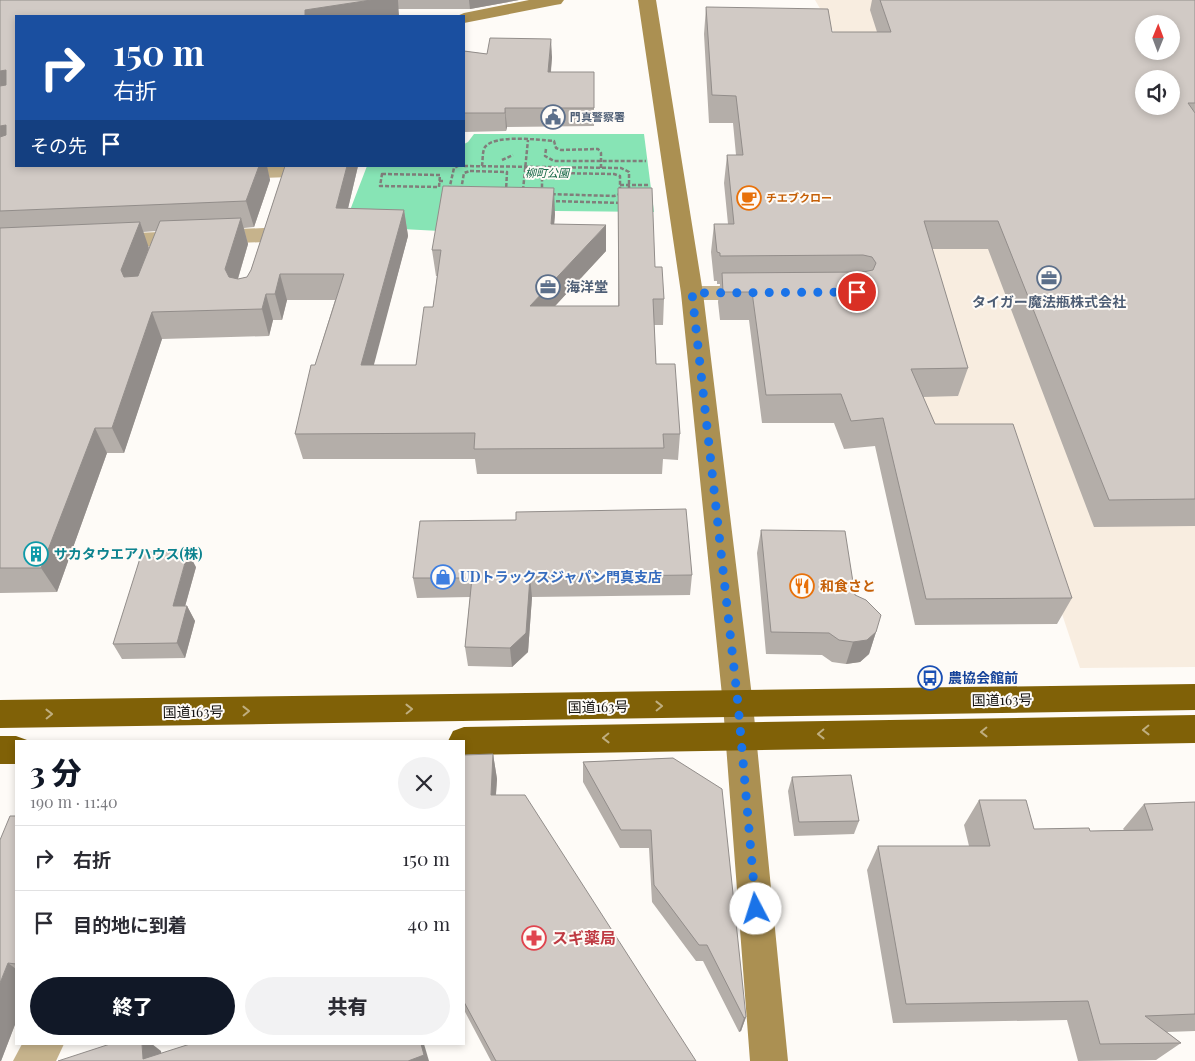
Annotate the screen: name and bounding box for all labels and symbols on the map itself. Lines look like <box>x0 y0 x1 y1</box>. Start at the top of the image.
north arrow <box>1135 15 1180 60</box>
public building icon: 門真警察署 <box>540 104 566 130</box>
place label: 門真警察署 <box>570 109 625 124</box>
park label: 柳町公園 <box>525 165 571 180</box>
cafe icon: チエブクロー <box>736 185 762 211</box>
place label: チエブクロー <box>766 190 832 205</box>
office icon: タイガー魔法瓶株式会社 <box>1036 265 1062 291</box>
pin <box>836 271 878 313</box>
office icon: 海洋堂 <box>535 274 561 300</box>
place label: 海洋堂 <box>566 277 608 296</box>
place label: タイガー魔法瓶株式会社 <box>972 292 1126 311</box>
building icon: サカタウエアハウス(株) <box>23 541 49 567</box>
place label: サカタウエアハウス(株) <box>54 544 202 563</box>
shop icon: UDトラックスジャパン門真支店 <box>430 564 456 590</box>
place label: UDトラックスジャパン門真支店 <box>460 567 662 586</box>
restaurant icon: 和食さと <box>789 573 815 599</box>
place label: 和食さと <box>820 576 876 595</box>
bus stop icon: 農協会館前 <box>917 665 943 691</box>
place label: 農協会館前 <box>948 668 1018 687</box>
street label: 国道163号 <box>971 689 1033 710</box>
street label: 国道163号 <box>567 696 629 717</box>
street label: 国道163号 <box>162 701 224 722</box>
one-way arrow <box>655 701 663 711</box>
one-way arrow <box>405 704 413 714</box>
one-way arrow <box>242 706 250 716</box>
one-way arrow <box>45 709 53 719</box>
one-way arrow <box>1142 725 1150 735</box>
one-way arrow <box>980 727 988 737</box>
one-way arrow <box>817 729 825 739</box>
one-way arrow <box>602 733 610 744</box>
position arrow <box>729 882 781 934</box>
pharmacy icon: スギ薬局 <box>521 925 547 951</box>
place label: スギ薬局 <box>552 927 616 948</box>

